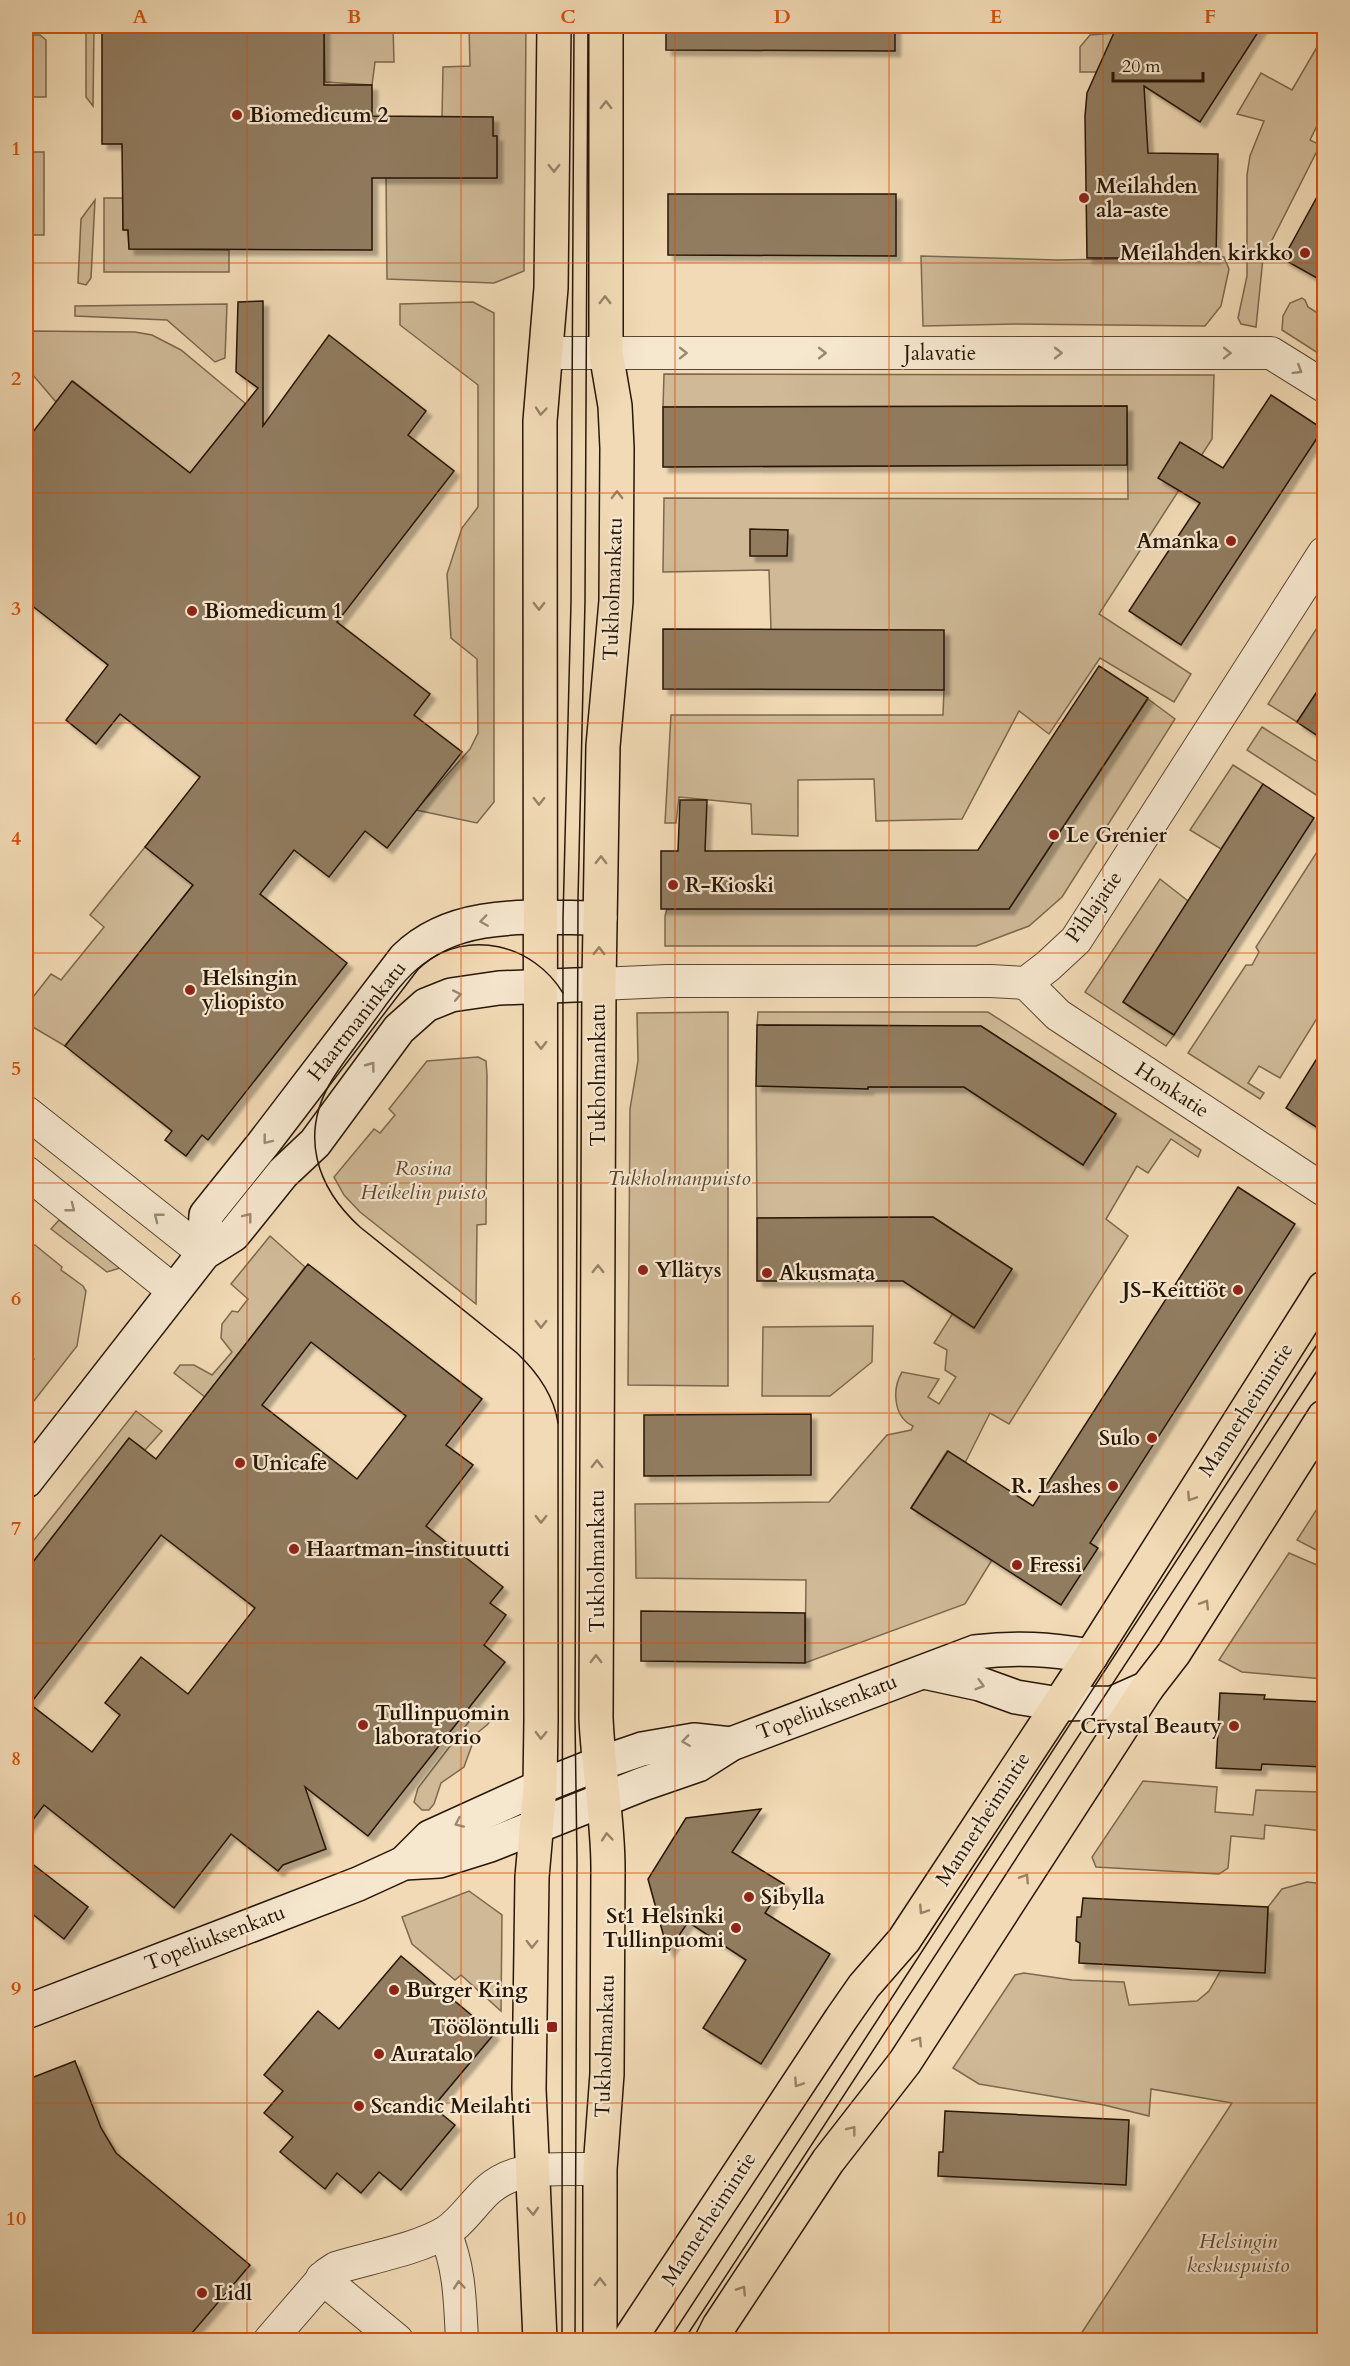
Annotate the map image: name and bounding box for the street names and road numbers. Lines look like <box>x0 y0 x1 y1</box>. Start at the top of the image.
street label: Jalavatie <box>901 339 976 368</box>
street label: Tukholmankatu <box>596 517 630 661</box>
street label: Pihlajatie <box>1059 865 1129 949</box>
street label: Haartmaninkatu <box>301 955 413 1087</box>
street label: Tukholmankatu <box>584 1003 613 1147</box>
street label: Honkatie <box>1129 1055 1215 1125</box>
street label: Mannerheimintie <box>1192 1337 1300 1483</box>
street label: Tukholmankatu <box>583 1489 612 1633</box>
street label: Topeliuksenkatu <box>753 1667 901 1747</box>
street label: Mannerheimintie <box>929 1746 1037 1892</box>
street label: Topeliuksenkatu <box>141 1898 289 1978</box>
street label: Tukholmankatu <box>588 1974 622 2118</box>
street label: Mannerheimintie <box>655 2146 763 2292</box>

